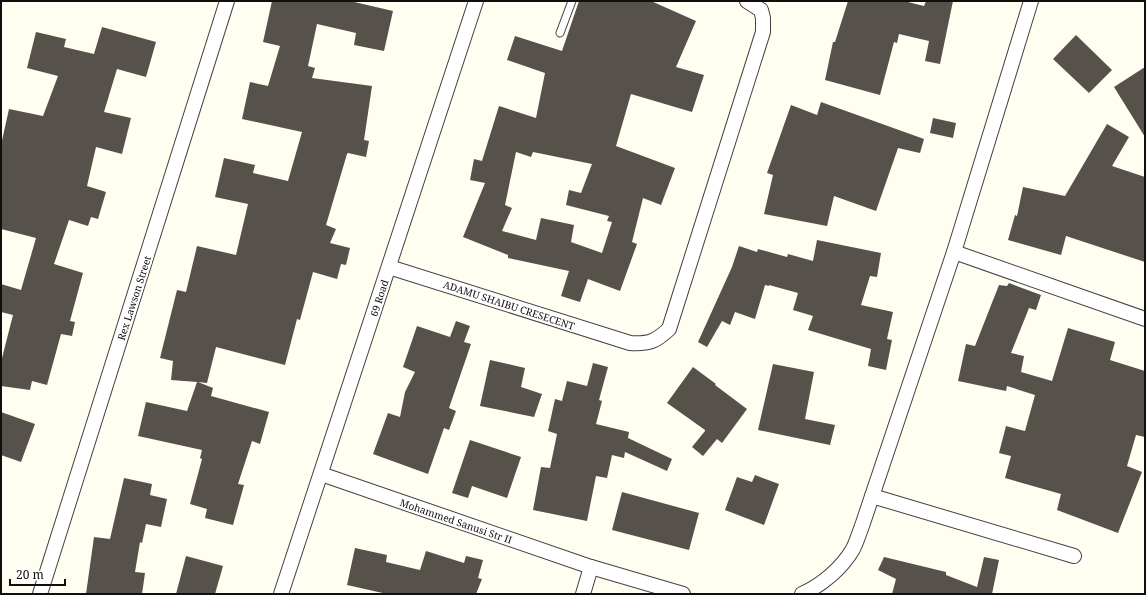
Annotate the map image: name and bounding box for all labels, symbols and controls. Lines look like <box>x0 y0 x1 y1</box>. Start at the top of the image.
street label: Rex Lawson Street <box>114 254 154 342</box>
street label: ADAMU SHAIBU CRESECENT <box>441 277 577 333</box>
street label: 69 Road <box>366 278 392 318</box>
street label: Mohammed Sanusi Str II <box>398 495 514 547</box>
scale bar <box>10 561 65 587</box>
text: 20 m <box>16 566 44 583</box>

